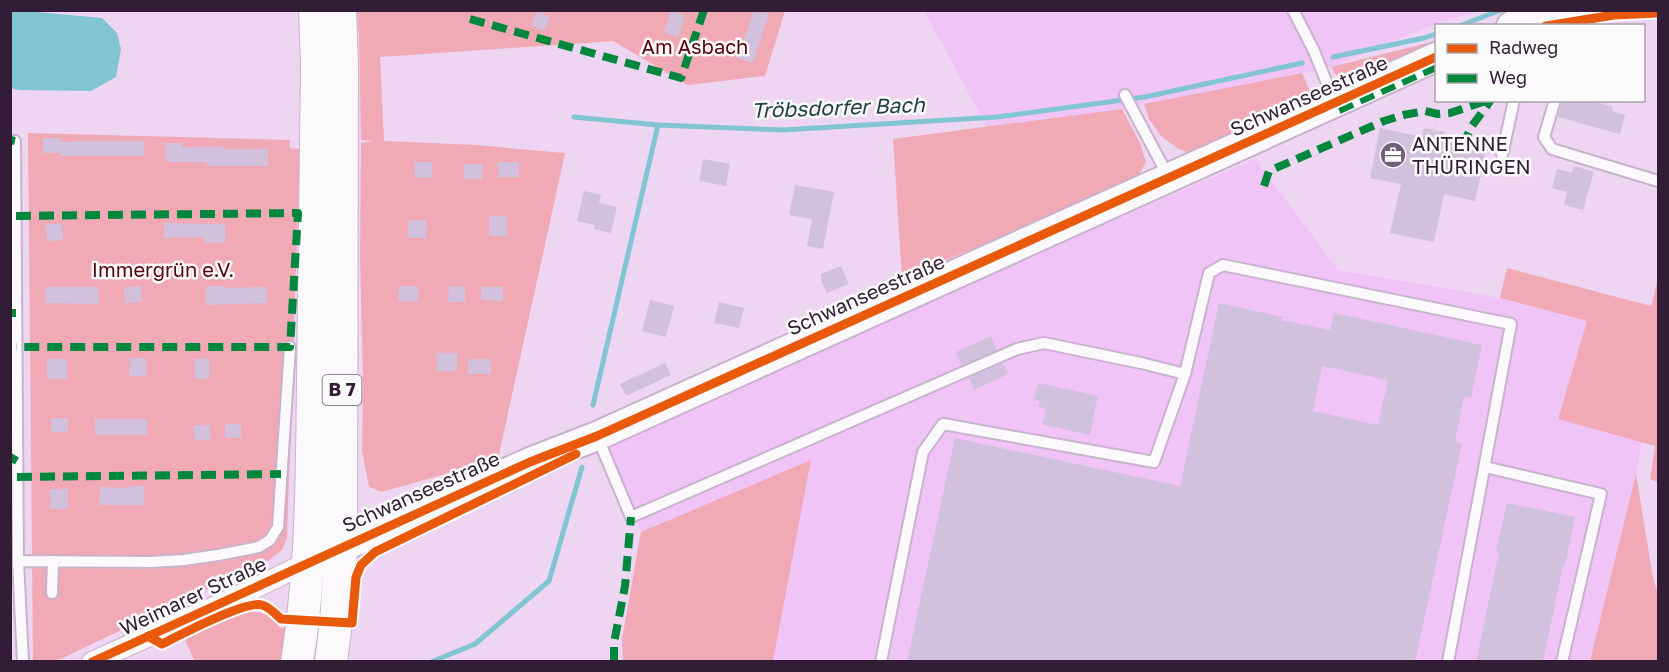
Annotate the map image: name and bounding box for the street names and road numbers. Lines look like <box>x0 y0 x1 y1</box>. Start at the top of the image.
street label: Schwanseestraße <box>1226 50 1391 141</box>
street label: Schwanseestraße <box>783 249 948 340</box>
road number: B 7 <box>322 375 362 405</box>
street label: Schwanseestraße <box>338 446 503 537</box>
street label: Weimarer Straße <box>116 551 270 640</box>

